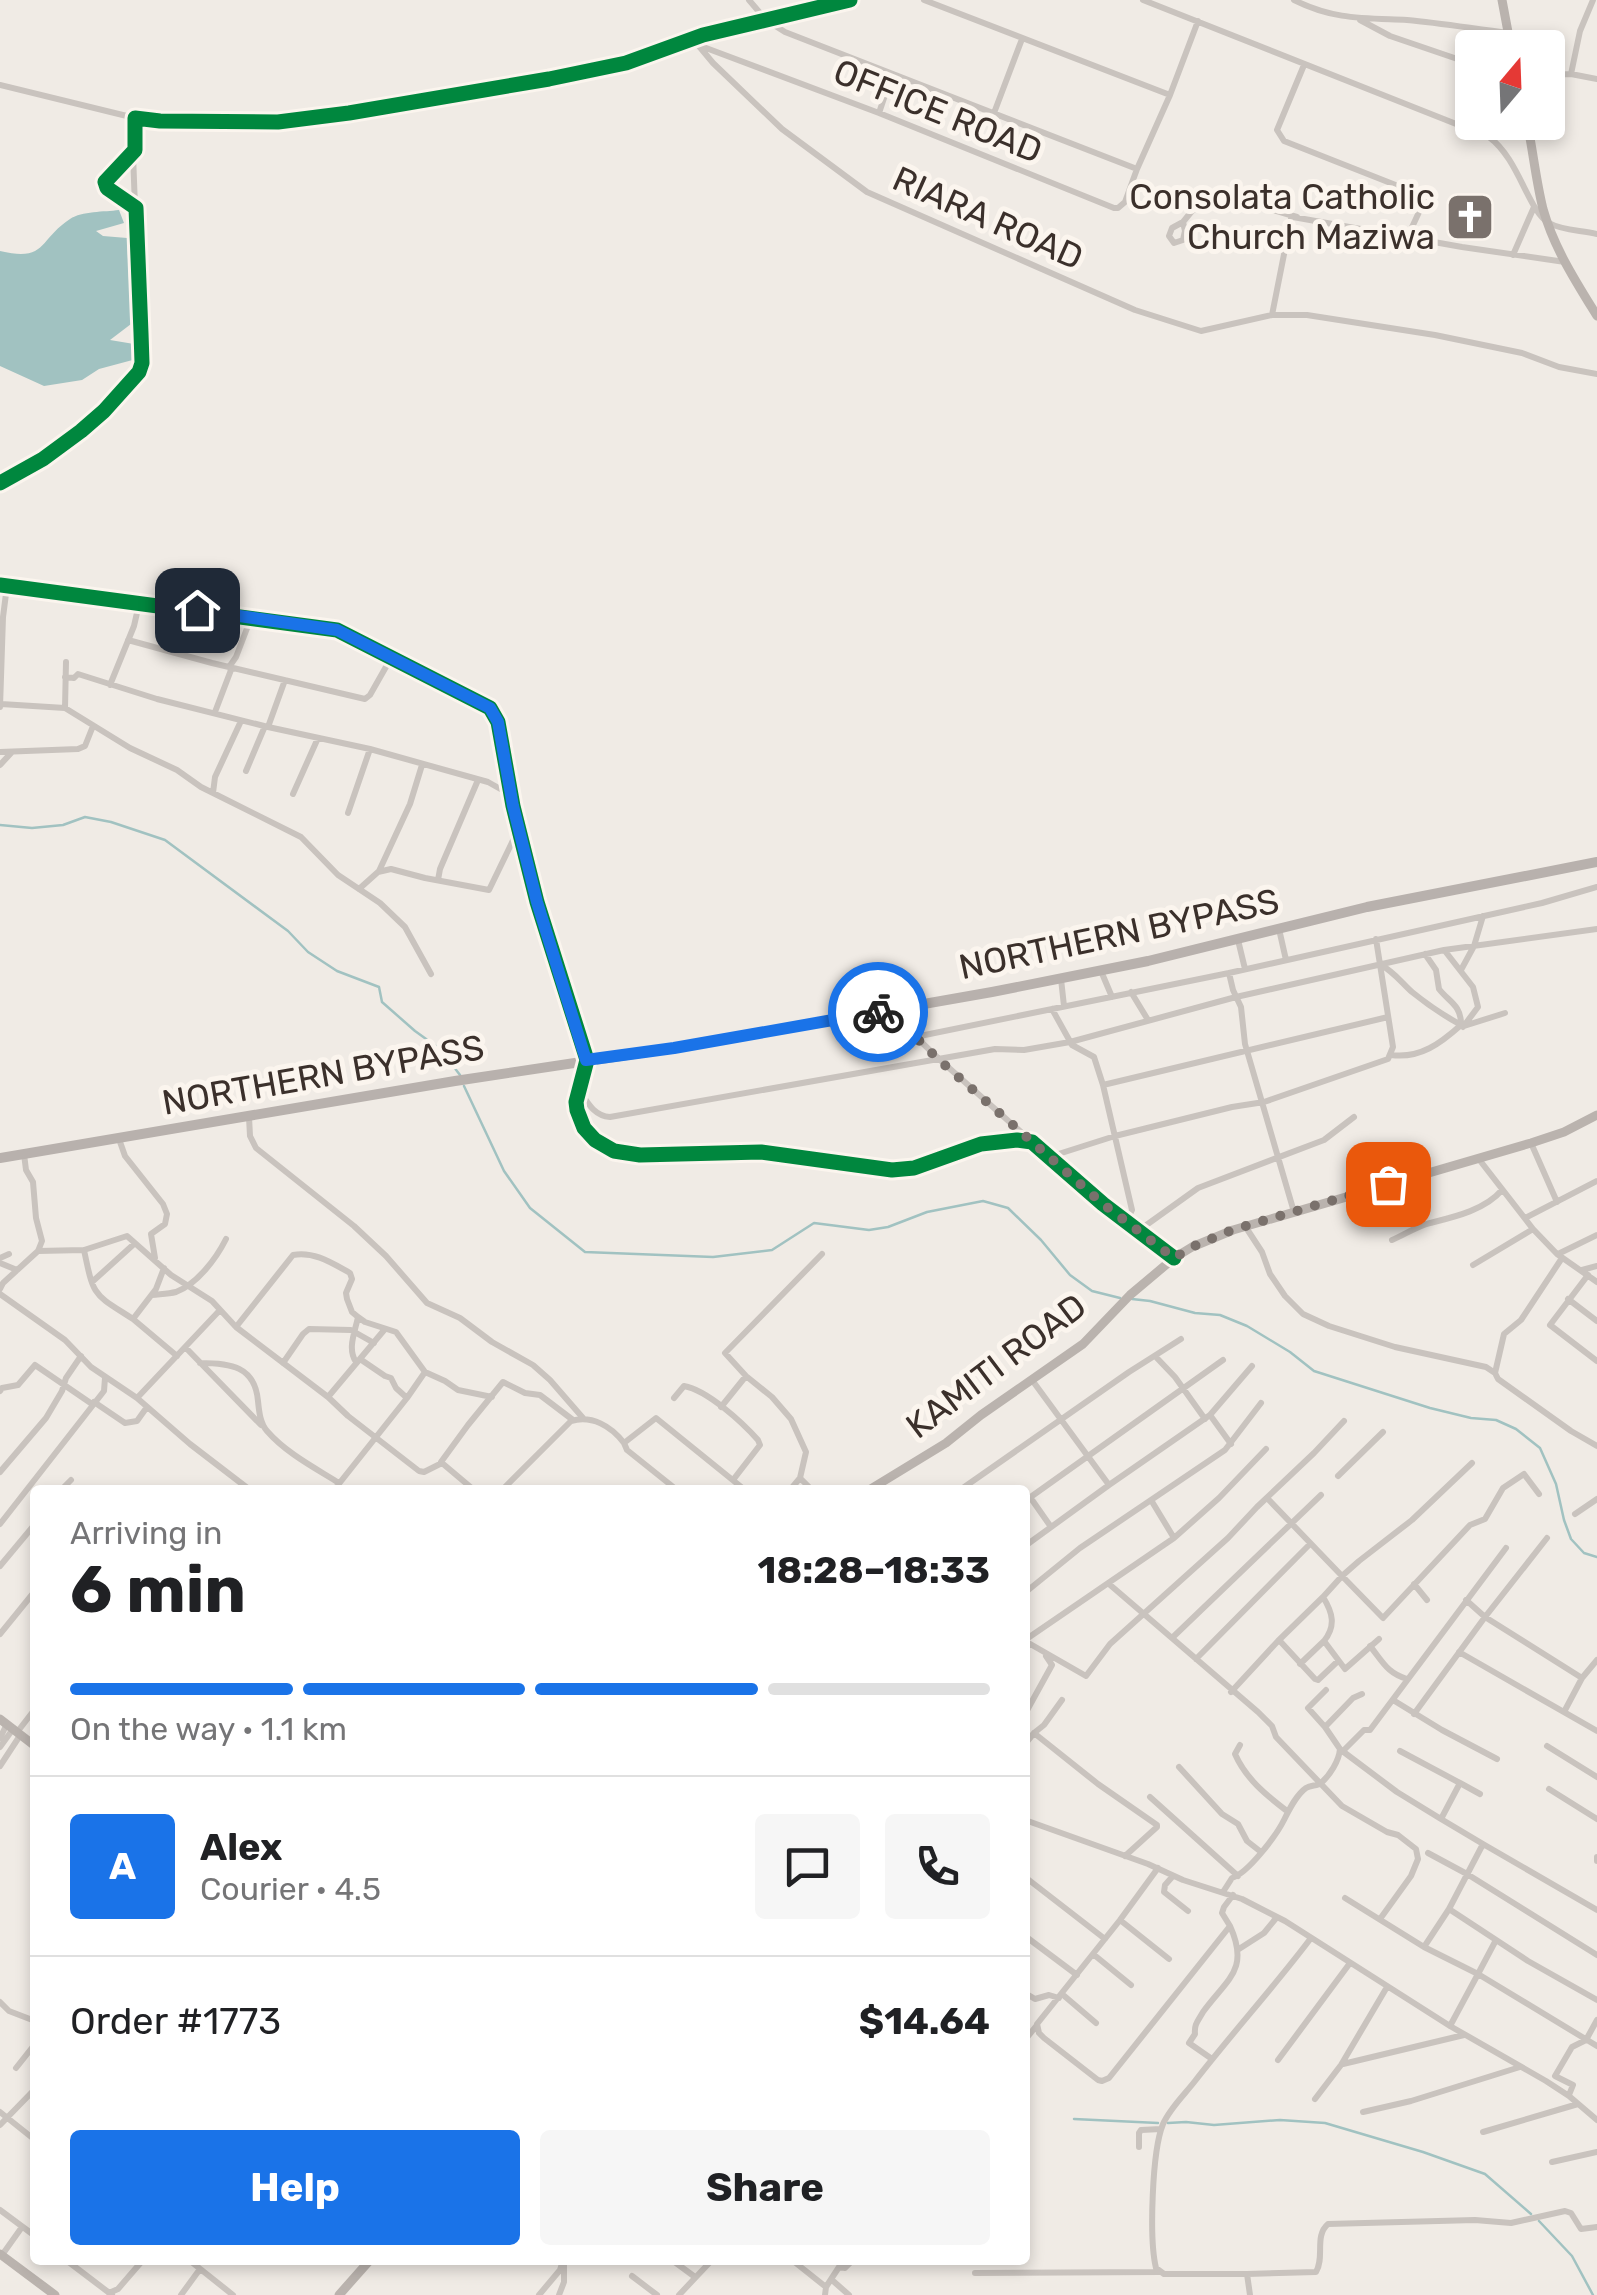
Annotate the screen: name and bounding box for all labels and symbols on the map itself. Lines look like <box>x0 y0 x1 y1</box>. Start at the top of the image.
north arrow <box>1455 30 1565 140</box>
street label: OFFICE ROAD <box>828 50 1048 172</box>
street label: RIARA ROAD <box>886 157 1090 279</box>
place label: Consolata Catholic Church Maziwa <box>1129 176 1435 258</box>
church icon: Consolata Catholic Church Maziwa <box>1444 191 1496 243</box>
pin <box>155 568 240 653</box>
street label: NORTHERN BYPASS <box>955 880 1283 988</box>
courier <box>828 962 928 1062</box>
street label: NORTHERN BYPASS <box>159 1026 487 1124</box>
pin <box>1346 1142 1431 1227</box>
street label: KAMITI ROAD <box>898 1285 1094 1447</box>

